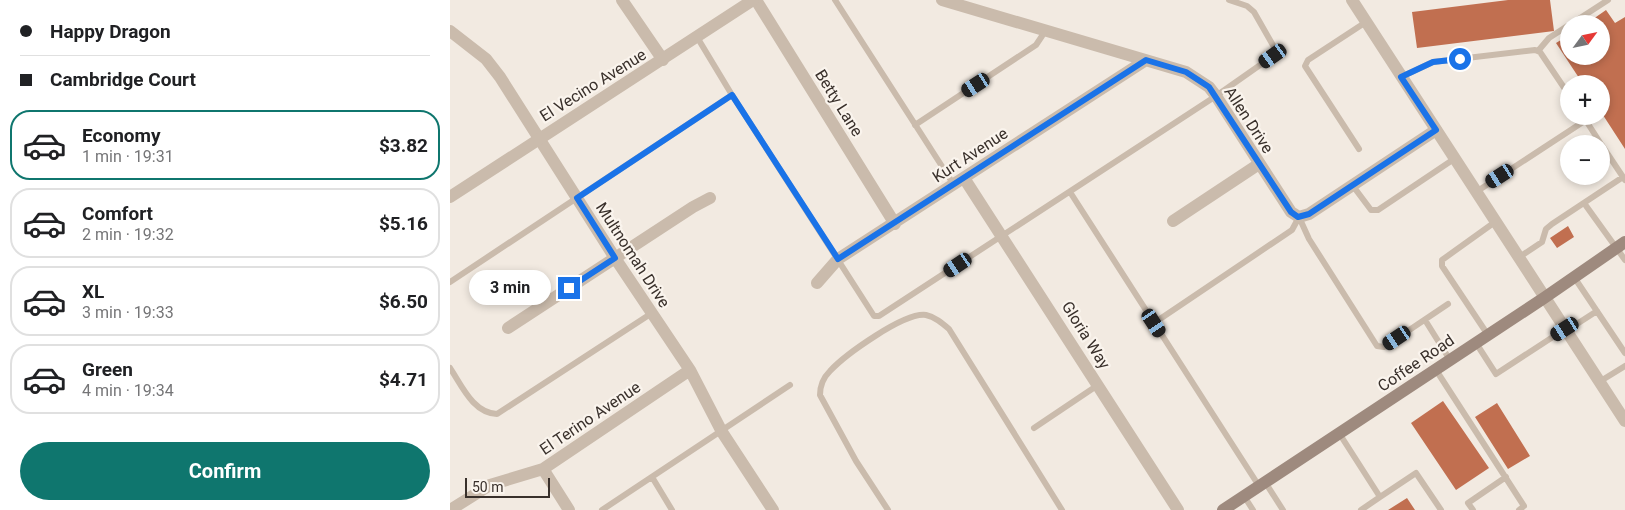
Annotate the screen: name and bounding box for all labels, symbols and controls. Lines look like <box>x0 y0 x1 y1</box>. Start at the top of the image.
north arrow <box>1560 15 1610 65</box>
map controls <box>1560 15 1610 185</box>
text: Happy Dragon <box>50 20 171 43</box>
car <box>1256 41 1289 71</box>
street label: El Vecino Avenue <box>536 45 650 125</box>
route start <box>1449 48 1471 70</box>
street label: Betty Lane <box>811 66 867 140</box>
text: Cambridge Court <box>50 68 196 91</box>
car <box>959 71 992 99</box>
button: + <box>1560 75 1610 125</box>
street label: Allen Drive <box>1220 83 1278 157</box>
icon: car <box>22 123 67 168</box>
text: Economy <box>82 124 161 147</box>
street label: Kurt Avenue <box>929 124 1011 186</box>
text: $3.82 <box>379 134 428 157</box>
button: − <box>1560 135 1610 185</box>
text: 1 min · 19:31 <box>82 147 174 166</box>
car <box>1483 162 1516 190</box>
street label: Multnomah Drive <box>592 199 674 311</box>
icon: car <box>22 201 67 246</box>
text: Comfort <box>82 202 153 225</box>
text: $5.16 <box>379 212 428 235</box>
text: 2 min · 19:32 <box>82 225 174 244</box>
car <box>941 250 974 280</box>
callout: 3 min <box>469 270 552 306</box>
route end <box>558 277 580 299</box>
text: 3 min <box>490 278 530 297</box>
icon: car <box>22 279 67 324</box>
text: XL <box>82 280 104 303</box>
text: $6.50 <box>379 290 428 313</box>
street label: Gloria Way <box>1058 298 1114 373</box>
text: 3 min · 19:33 <box>82 303 174 322</box>
car <box>1139 306 1168 340</box>
car <box>1548 315 1581 343</box>
car <box>1380 323 1413 353</box>
street label: Coffee Road <box>1374 330 1458 396</box>
icon: car <box>22 357 67 402</box>
text: Green <box>82 358 133 381</box>
text: $4.71 <box>379 368 428 391</box>
street label: El Terino Avenue <box>536 377 644 459</box>
text: 4 min · 19:34 <box>82 381 174 400</box>
button: Confirm <box>20 442 430 500</box>
scale bar <box>465 475 550 498</box>
text: 50 m <box>472 479 504 495</box>

